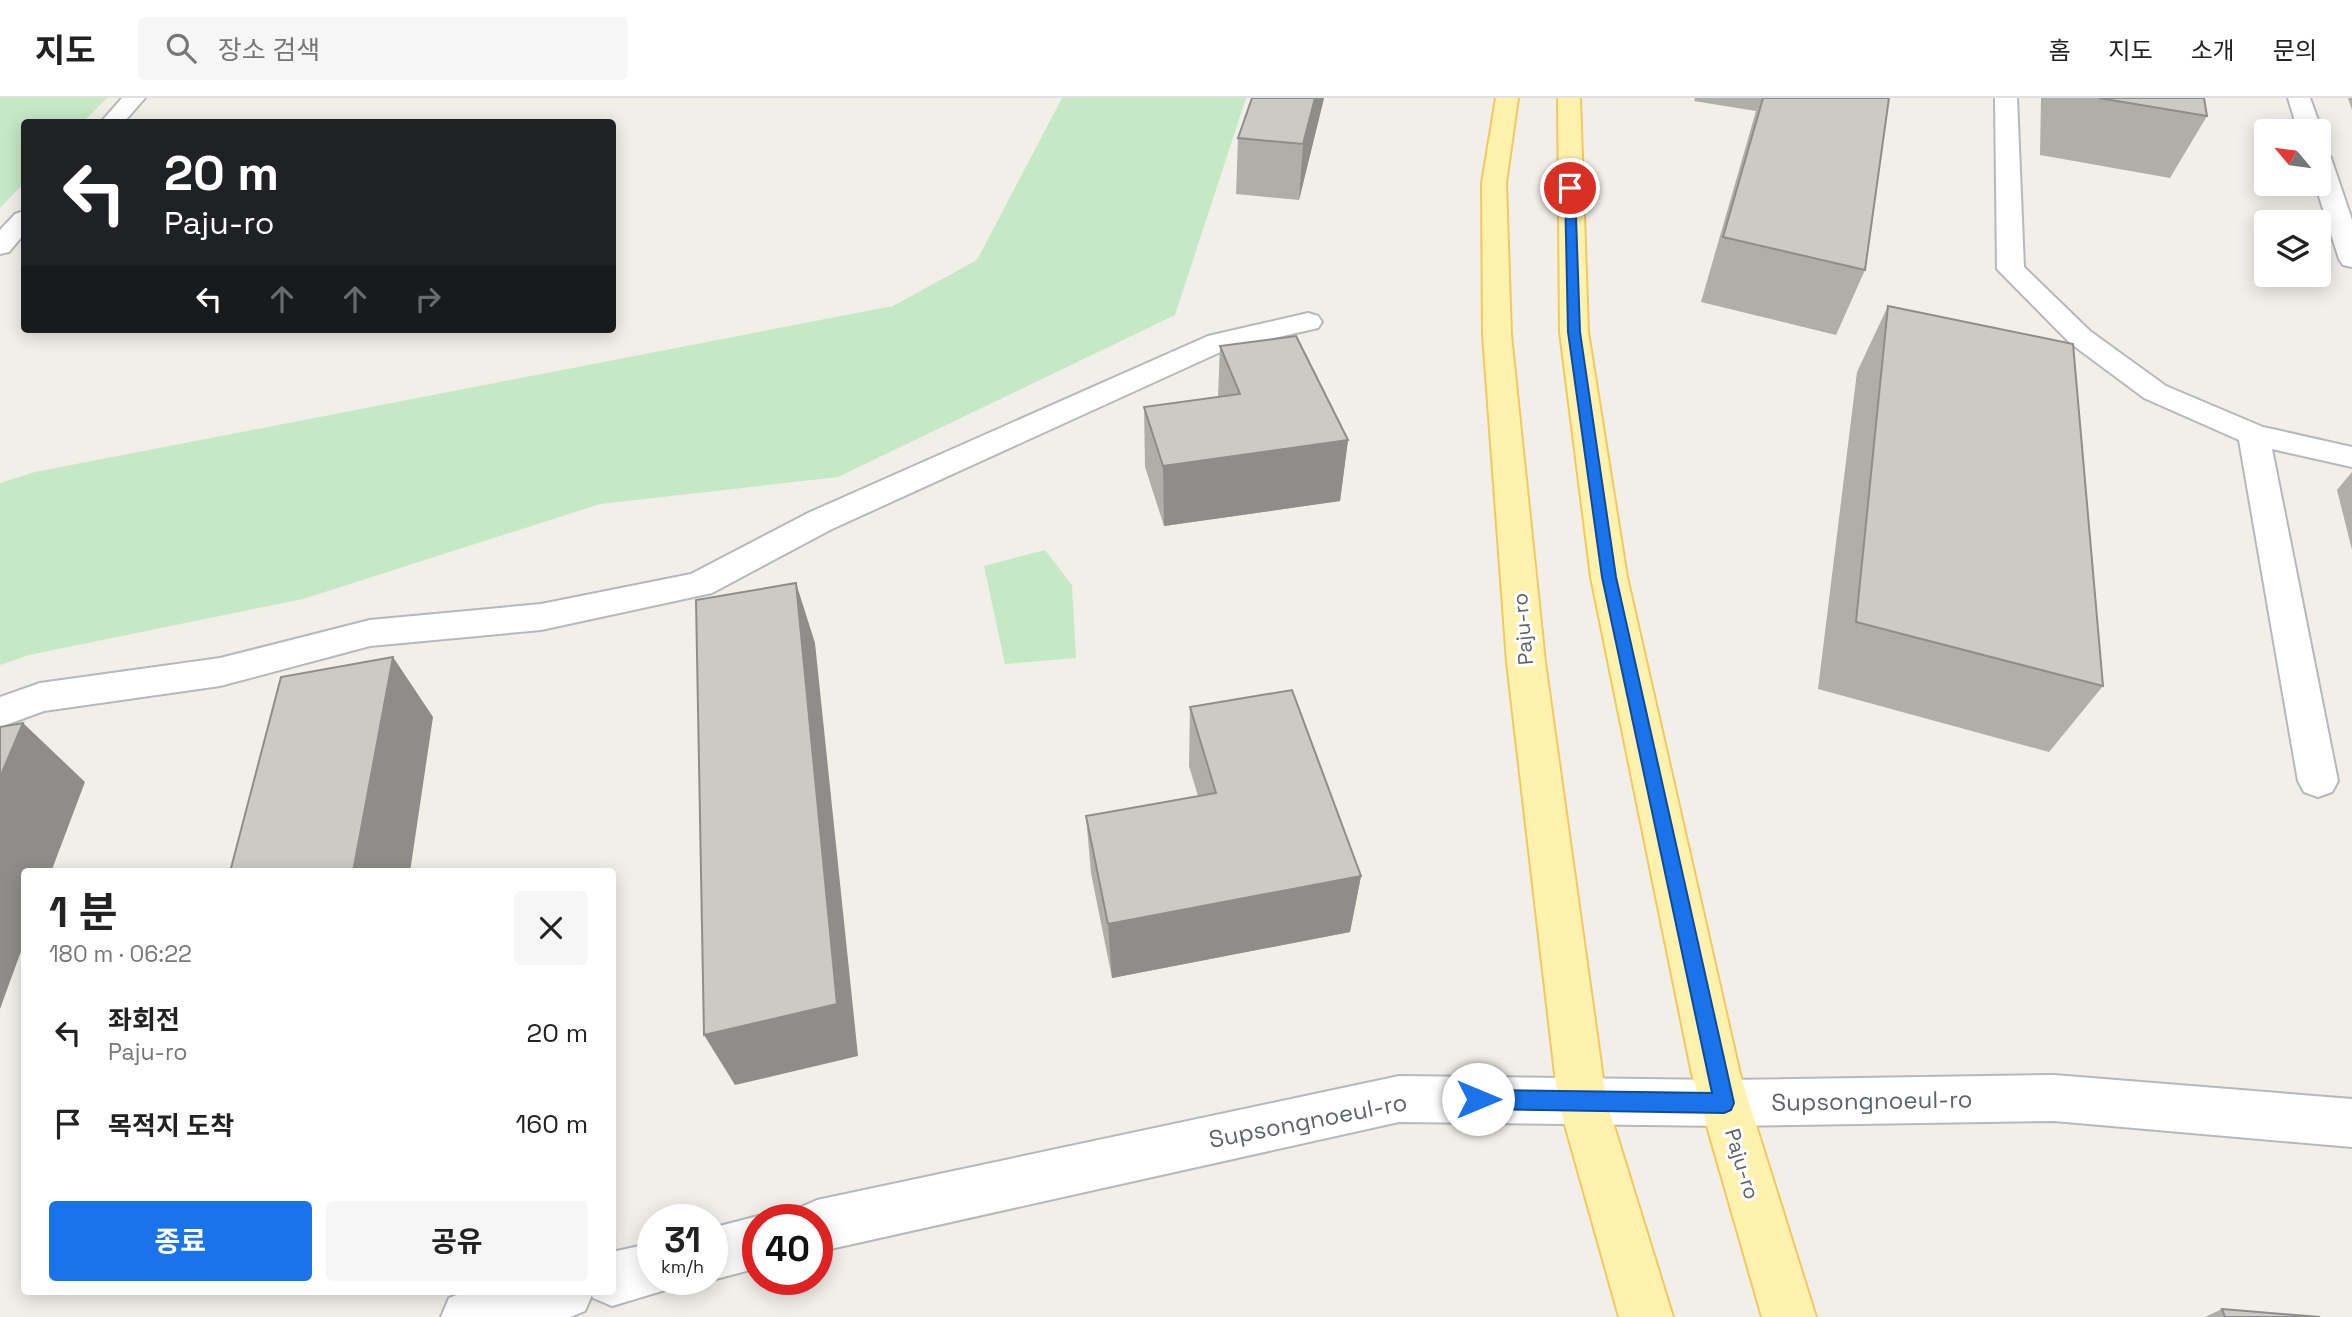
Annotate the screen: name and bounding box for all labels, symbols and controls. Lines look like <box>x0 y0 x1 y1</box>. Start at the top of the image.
search box <box>138 17 628 80</box>
icon: search <box>162 29 200 67</box>
text: 지도 <box>35 30 96 72</box>
text: 장소 검색 <box>218 33 320 67</box>
text: 홈 <box>2048 35 2070 66</box>
text: 지도 <box>2108 35 2153 66</box>
text: 소개 <box>2191 35 2235 66</box>
text: 문의 <box>2273 35 2317 66</box>
north arrow <box>2254 119 2331 196</box>
map controls <box>2254 119 2331 287</box>
text: 20 m <box>164 142 279 204</box>
icon: left <box>49 147 140 238</box>
pin <box>1540 158 1600 218</box>
icon: arrive <box>1551 169 1589 207</box>
text: Paju-ro <box>164 203 275 243</box>
button: layers <box>2254 210 2331 287</box>
icon: left <box>190 280 228 318</box>
icon: ahead <box>263 280 301 318</box>
icon: ahead <box>336 280 374 318</box>
icon: right <box>409 280 447 318</box>
street label: Paju-ro <box>1506 592 1539 666</box>
text: 1 분 <box>49 886 117 939</box>
button: close <box>514 891 588 965</box>
text: 180 m · 06:22 <box>49 939 192 969</box>
text: 좌회전 <box>108 1003 180 1037</box>
icon: left <box>49 1014 87 1052</box>
text: 20 m <box>527 1016 588 1050</box>
text: Paju-ro <box>108 1037 187 1067</box>
position arrow <box>1441 1062 1515 1136</box>
street label: Supsongnoeul-ro <box>1771 1083 1973 1118</box>
street label: Supsongnoeul-ro <box>1206 1086 1410 1155</box>
icon: arrive <box>49 1105 87 1143</box>
text: 160 m <box>516 1107 588 1141</box>
text: 목적지 도착 <box>108 1109 234 1143</box>
street label: Paju-ro <box>1719 1125 1766 1203</box>
button: 종료 <box>49 1201 312 1281</box>
button: 공유 <box>326 1201 588 1281</box>
speed limit sign: 40 <box>742 1204 833 1295</box>
text: 31 <box>664 1218 701 1262</box>
text: km/h <box>661 1255 704 1278</box>

